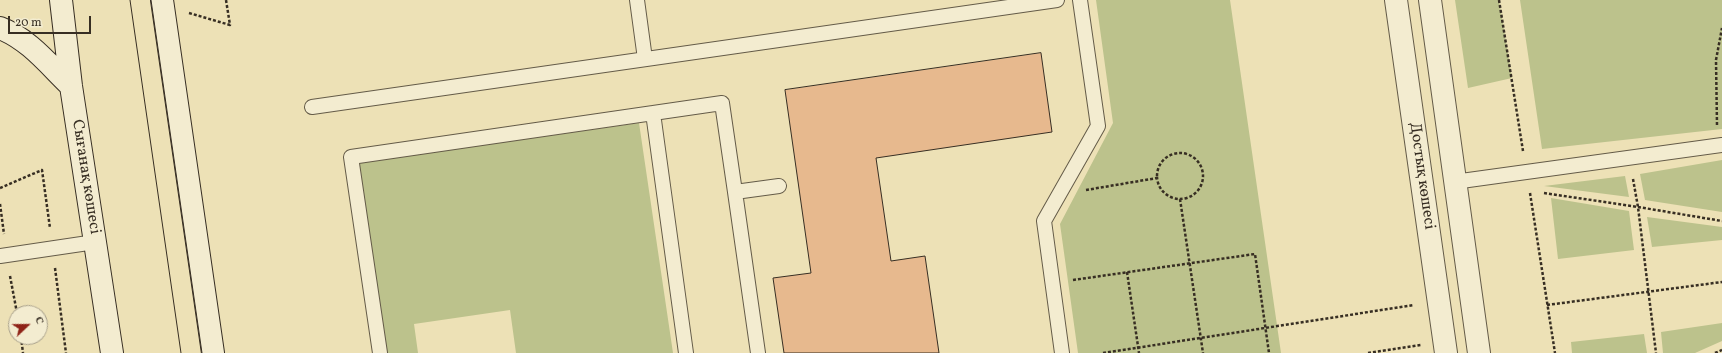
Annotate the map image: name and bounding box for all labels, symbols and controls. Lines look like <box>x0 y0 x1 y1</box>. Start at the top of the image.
scale bar <box>10 8 93 34</box>
text: 20 m <box>15 15 42 31</box>
street label: Сығанақ көшесі <box>66 118 104 236</box>
street label: Достық көшесі <box>1404 121 1438 231</box>
north arrow <box>8 305 48 345</box>
text: С <box>30 315 47 327</box>

